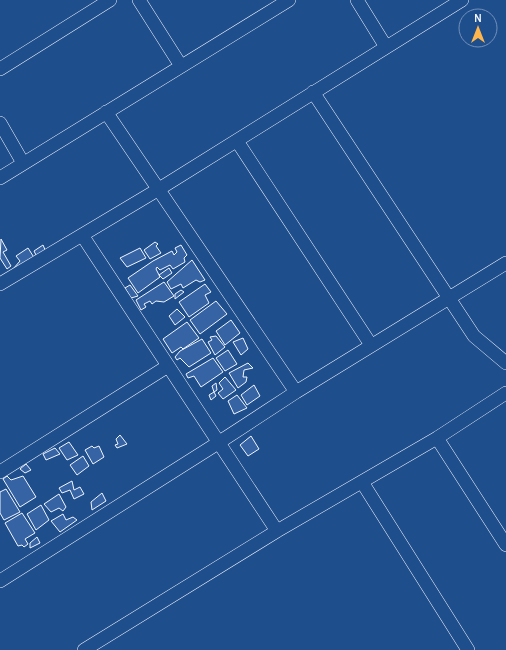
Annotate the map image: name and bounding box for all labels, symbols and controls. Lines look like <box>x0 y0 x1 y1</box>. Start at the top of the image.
north arrow <box>458 8 498 48</box>
text: N <box>474 12 482 25</box>

